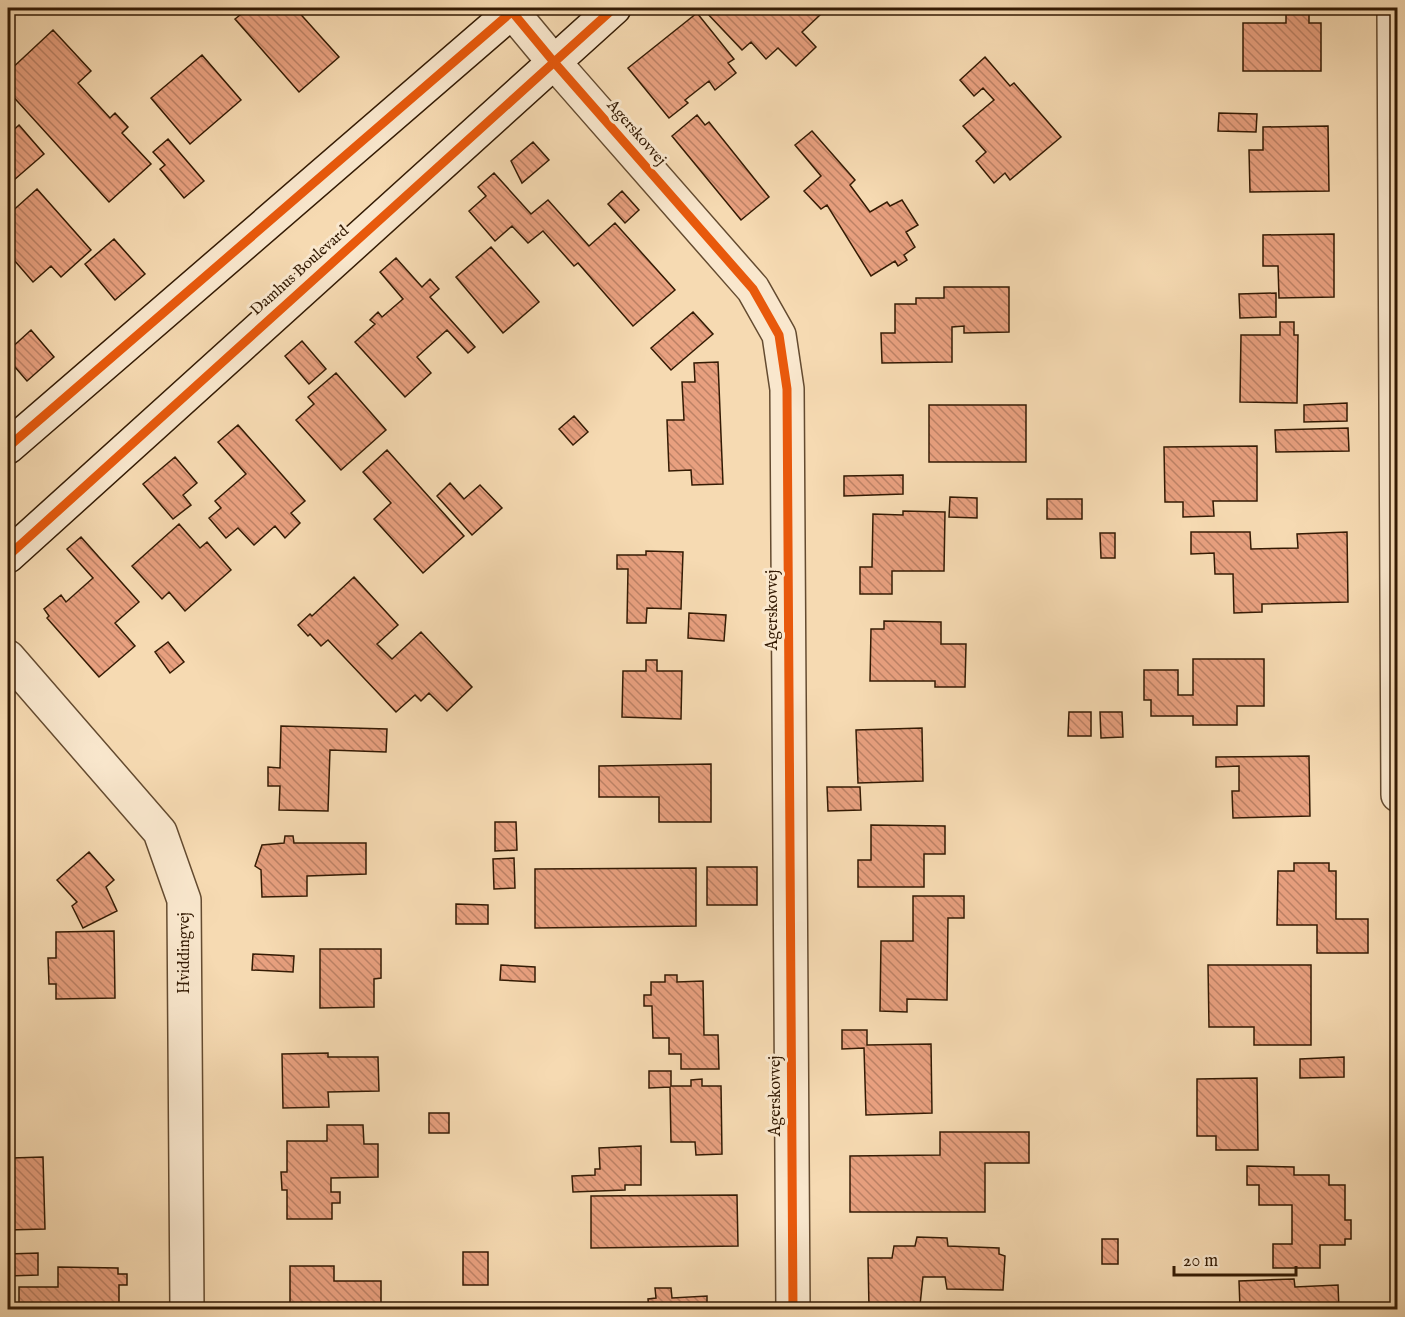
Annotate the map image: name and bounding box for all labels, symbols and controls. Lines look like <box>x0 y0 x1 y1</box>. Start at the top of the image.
street label: Agerskovvej <box>601 95 670 170</box>
street label: Damhus Boulevard <box>247 221 354 320</box>
street label: Agerskovvej <box>763 570 783 651</box>
street label: Hviddingvej <box>175 912 195 994</box>
street label: Agerskovvej <box>766 1056 786 1137</box>
scale bar <box>1174 1239 1296 1277</box>
text: 20 m <box>1183 1250 1218 1273</box>

